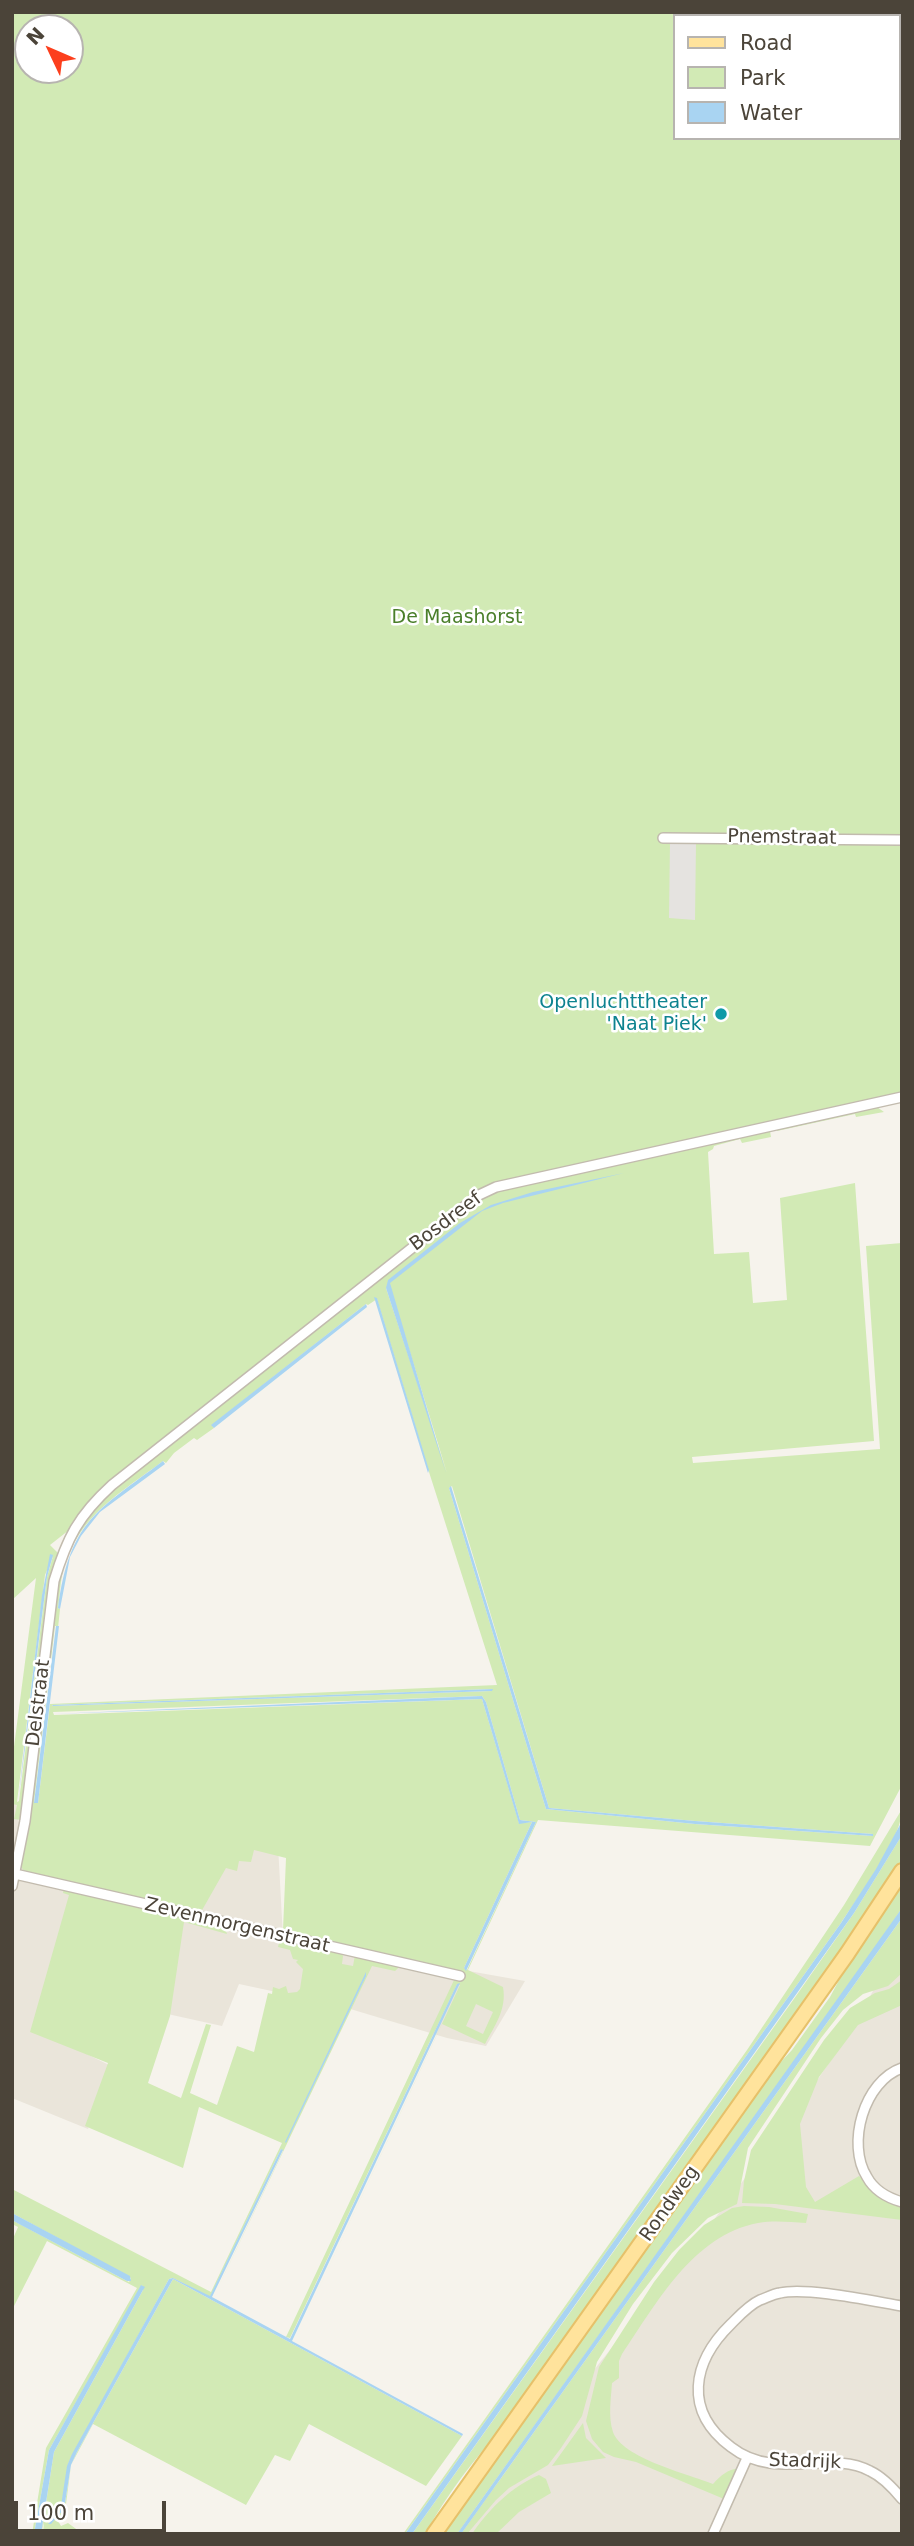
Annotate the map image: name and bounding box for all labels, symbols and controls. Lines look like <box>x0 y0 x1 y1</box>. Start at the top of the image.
north arrow <box>14 14 84 84</box>
legend <box>673 14 900 140</box>
text: N <box>22 22 49 49</box>
text: Road <box>740 31 793 55</box>
text: Park <box>740 66 785 90</box>
text: Water <box>740 101 802 125</box>
park label: De Maashorst <box>392 607 522 629</box>
street label: Pnemstraat <box>727 826 837 850</box>
place label: Openluchttheater 'Naat Piek' <box>539 992 707 1036</box>
marker: Openluchttheater 'Naat Piek' <box>713 1006 729 1022</box>
street label: Bosdreef <box>406 1188 486 1256</box>
street label: Delstraat <box>22 1658 56 1748</box>
street label: Zevenmorgenstraat <box>142 1894 332 1958</box>
street label: Rondweg <box>636 2162 704 2246</box>
street label: Stadrijk <box>768 2449 842 2475</box>
scale bar <box>18 2486 170 2530</box>
text: 100 m <box>27 2501 94 2525</box>

